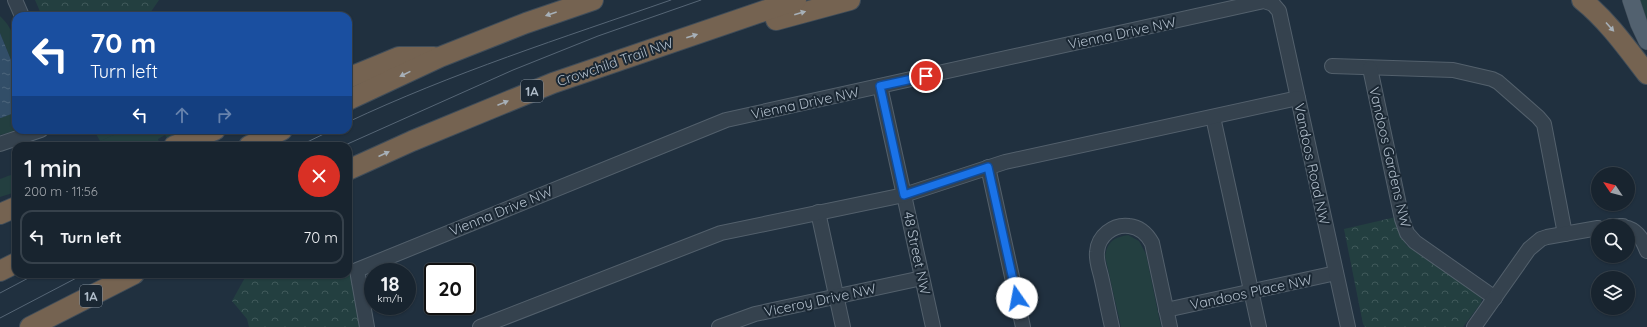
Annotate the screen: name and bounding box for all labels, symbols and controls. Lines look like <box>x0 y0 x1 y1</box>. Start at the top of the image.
one-way arrow <box>795 10 807 16</box>
one-way arrow <box>545 11 557 17</box>
street label: Vienna Drive NW <box>1066 13 1178 53</box>
one-way arrow <box>1605 22 1614 32</box>
text: 70 m <box>90 25 156 60</box>
icon: left <box>24 28 76 80</box>
street label: Crowchild Trail NW <box>554 33 676 90</box>
one-way arrow <box>686 33 698 39</box>
pin <box>909 59 943 93</box>
text: Turn left <box>90 60 158 83</box>
icon: arrive <box>915 65 937 87</box>
one-way arrow <box>400 71 411 77</box>
road number: 1A <box>521 80 543 102</box>
street label: Vienna Drive NW <box>749 83 861 123</box>
street label: Vandoos Gardens NW <box>1365 85 1415 229</box>
one-way arrow <box>498 100 509 106</box>
street label: Vandoos Road NW <box>1290 102 1334 227</box>
icon: left <box>129 104 151 126</box>
icon: ahead <box>171 104 193 126</box>
icon: right <box>213 104 235 126</box>
one-way arrow <box>378 150 390 156</box>
text: 1 min <box>24 153 82 183</box>
button: close <box>298 155 340 197</box>
north arrow <box>1591 167 1635 211</box>
map controls <box>1591 167 1635 315</box>
street label: Vienna Drive NW <box>447 182 556 240</box>
text: 200 m · 11:56 <box>24 183 98 199</box>
street label: 48 Street NW <box>899 210 935 297</box>
button: search <box>1591 219 1635 263</box>
icon: left <box>26 226 48 248</box>
text: Turn left <box>60 228 122 247</box>
text: 70 m <box>304 228 338 247</box>
speed limit sign: 20 <box>424 263 476 315</box>
street label: Vandoos Place NW <box>1188 270 1314 314</box>
text: 18 <box>381 271 399 296</box>
button: layers <box>1591 271 1635 315</box>
position arrow <box>996 277 1038 319</box>
street label: Viceroy Drive NW <box>762 279 878 321</box>
road number: 1A <box>80 285 102 307</box>
text: km/h <box>377 292 403 305</box>

